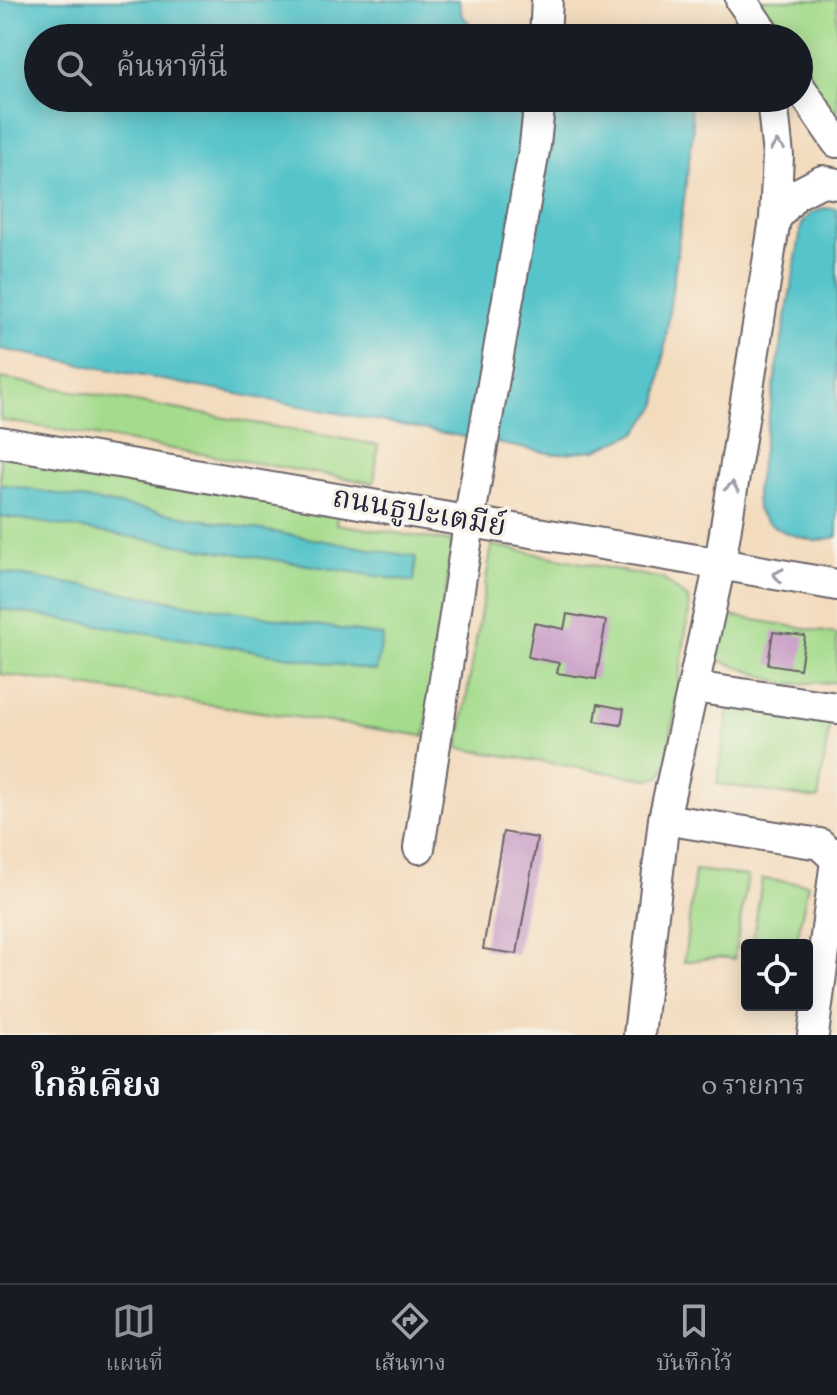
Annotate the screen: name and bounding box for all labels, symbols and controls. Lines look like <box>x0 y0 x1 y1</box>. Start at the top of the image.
search box <box>24 24 813 112</box>
icon: search <box>52 46 96 90</box>
text: ค้นหาที่นี่ <box>116 47 228 89</box>
one-way arrow <box>769 139 786 152</box>
street label: ถนนธูปะเตมีย์ <box>329 477 509 549</box>
one-way arrow <box>723 480 740 494</box>
one-way arrow <box>772 567 785 584</box>
map controls <box>741 939 813 1011</box>
button: locate <box>741 939 813 1011</box>
text: ใกล้เคียง <box>32 1064 161 1111</box>
text: 0 รายการ <box>701 1069 805 1105</box>
tab: แผนที่ <box>105 1299 163 1382</box>
tab: เส้นทาง <box>374 1299 446 1382</box>
tab: บันทึกไว้ <box>657 1299 732 1382</box>

